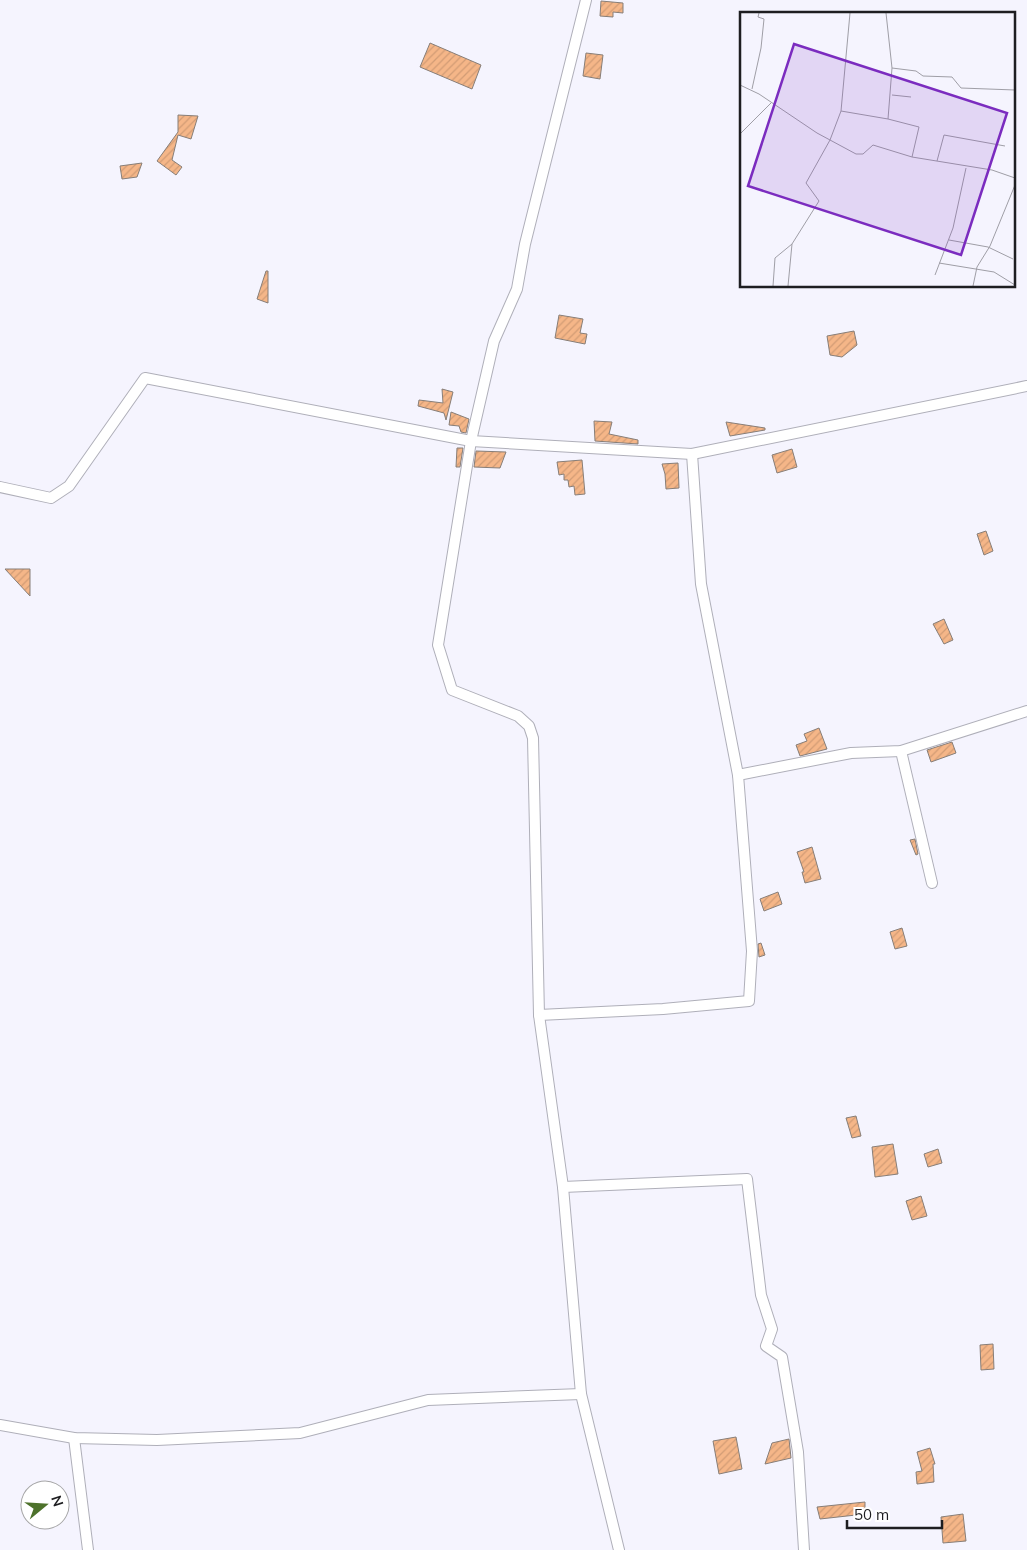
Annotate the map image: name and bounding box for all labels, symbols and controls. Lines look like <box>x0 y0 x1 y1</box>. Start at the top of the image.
inset map <box>740 12 1014 288</box>
north arrow <box>20 1480 70 1530</box>
text: N <box>47 1493 68 1509</box>
scale bar <box>847 1498 942 1530</box>
text: 50 m <box>854 1505 889 1524</box>

